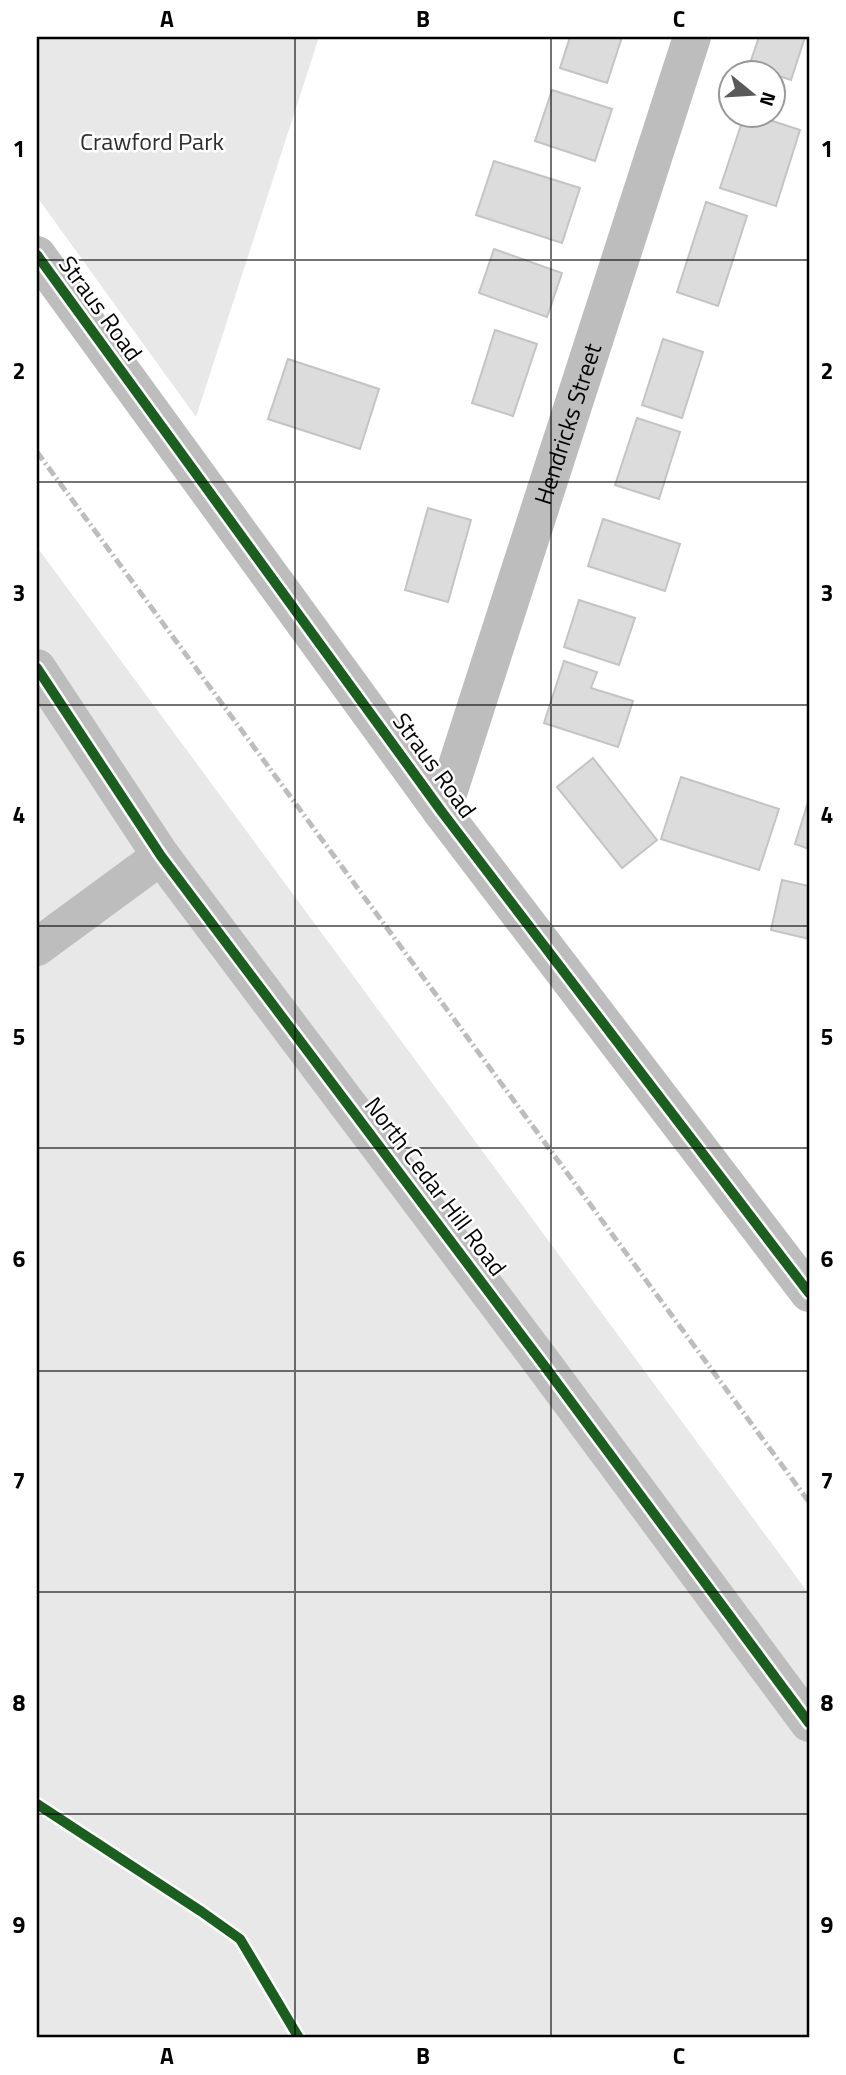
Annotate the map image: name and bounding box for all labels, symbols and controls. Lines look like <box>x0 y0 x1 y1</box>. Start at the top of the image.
text: A <box>160 1 174 36</box>
text: B <box>416 1 430 36</box>
text: C <box>673 1 685 36</box>
north arrow <box>716 60 786 130</box>
text: N <box>753 89 784 110</box>
park label: Crawford Park <box>80 123 224 159</box>
text: 1 <box>13 131 25 166</box>
text: 1 <box>821 131 833 166</box>
street label: Straus Road <box>50 248 152 368</box>
street label: Hendricks Street <box>524 338 610 509</box>
text: 2 <box>13 353 25 388</box>
text: 2 <box>821 353 833 388</box>
text: 3 <box>13 575 25 610</box>
text: 3 <box>821 575 833 610</box>
street label: Straus Road <box>384 705 486 825</box>
text: 4 <box>13 797 25 832</box>
text: 4 <box>821 797 833 832</box>
text: 5 <box>13 1019 25 1054</box>
text: 5 <box>821 1019 833 1054</box>
street label: North Cedar Hill Road <box>356 1089 516 1283</box>
text: 6 <box>13 1241 26 1276</box>
text: 6 <box>821 1241 834 1276</box>
text: 7 <box>13 1463 25 1498</box>
text: 7 <box>821 1463 833 1498</box>
text: 8 <box>13 1685 26 1720</box>
text: 8 <box>821 1685 834 1720</box>
text: 9 <box>13 1907 26 1942</box>
text: 9 <box>821 1907 834 1942</box>
text: A <box>160 2038 174 2073</box>
text: B <box>416 2038 430 2073</box>
text: C <box>673 2038 685 2073</box>

